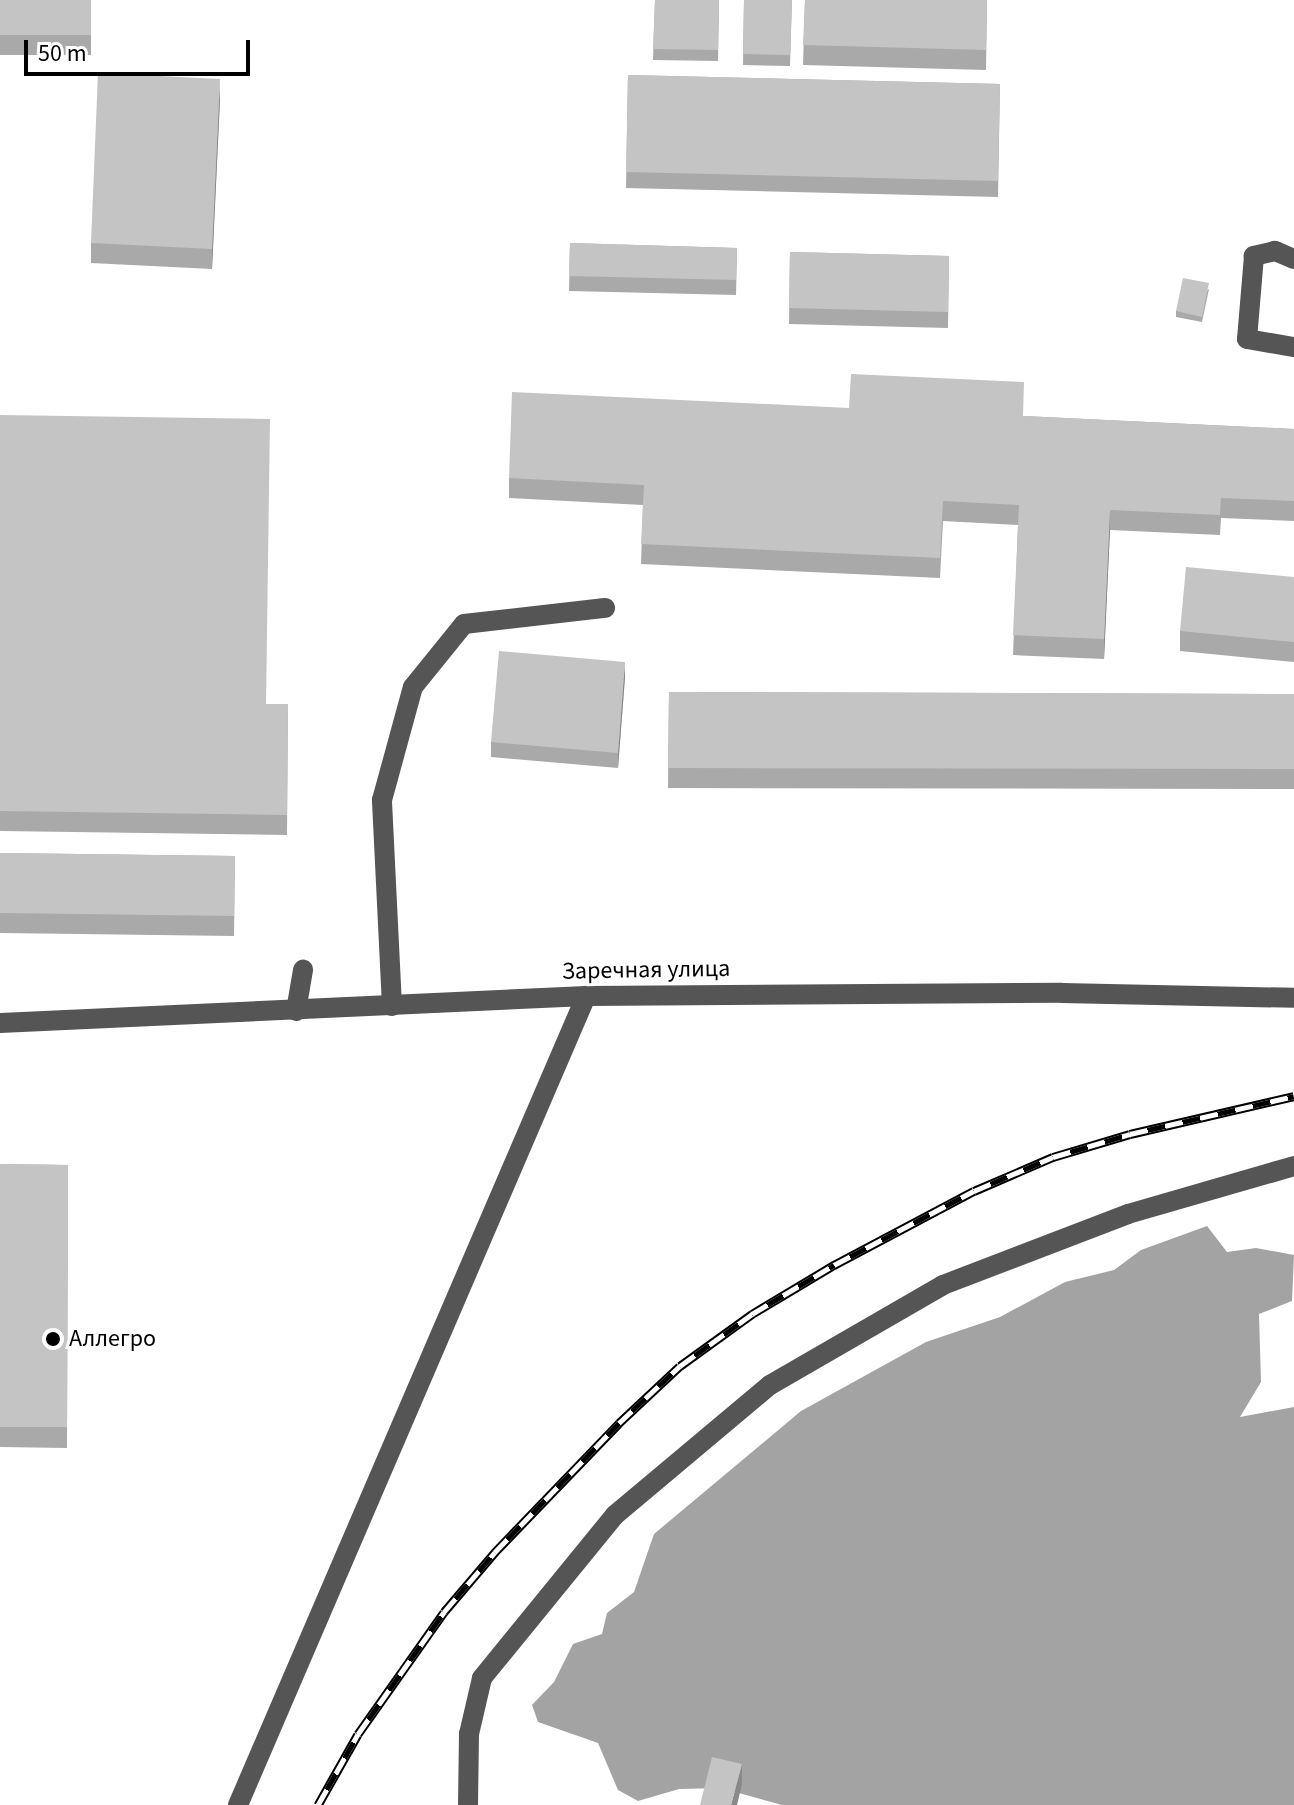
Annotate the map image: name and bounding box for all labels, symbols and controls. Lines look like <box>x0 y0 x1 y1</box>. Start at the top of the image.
scale bar <box>28 24 254 74</box>
text: 50 m <box>38 36 87 71</box>
street label: Заречная улица <box>562 954 730 986</box>
place label: Аллегро <box>69 1325 156 1353</box>
marker: Аллегро <box>44 1330 62 1348</box>

